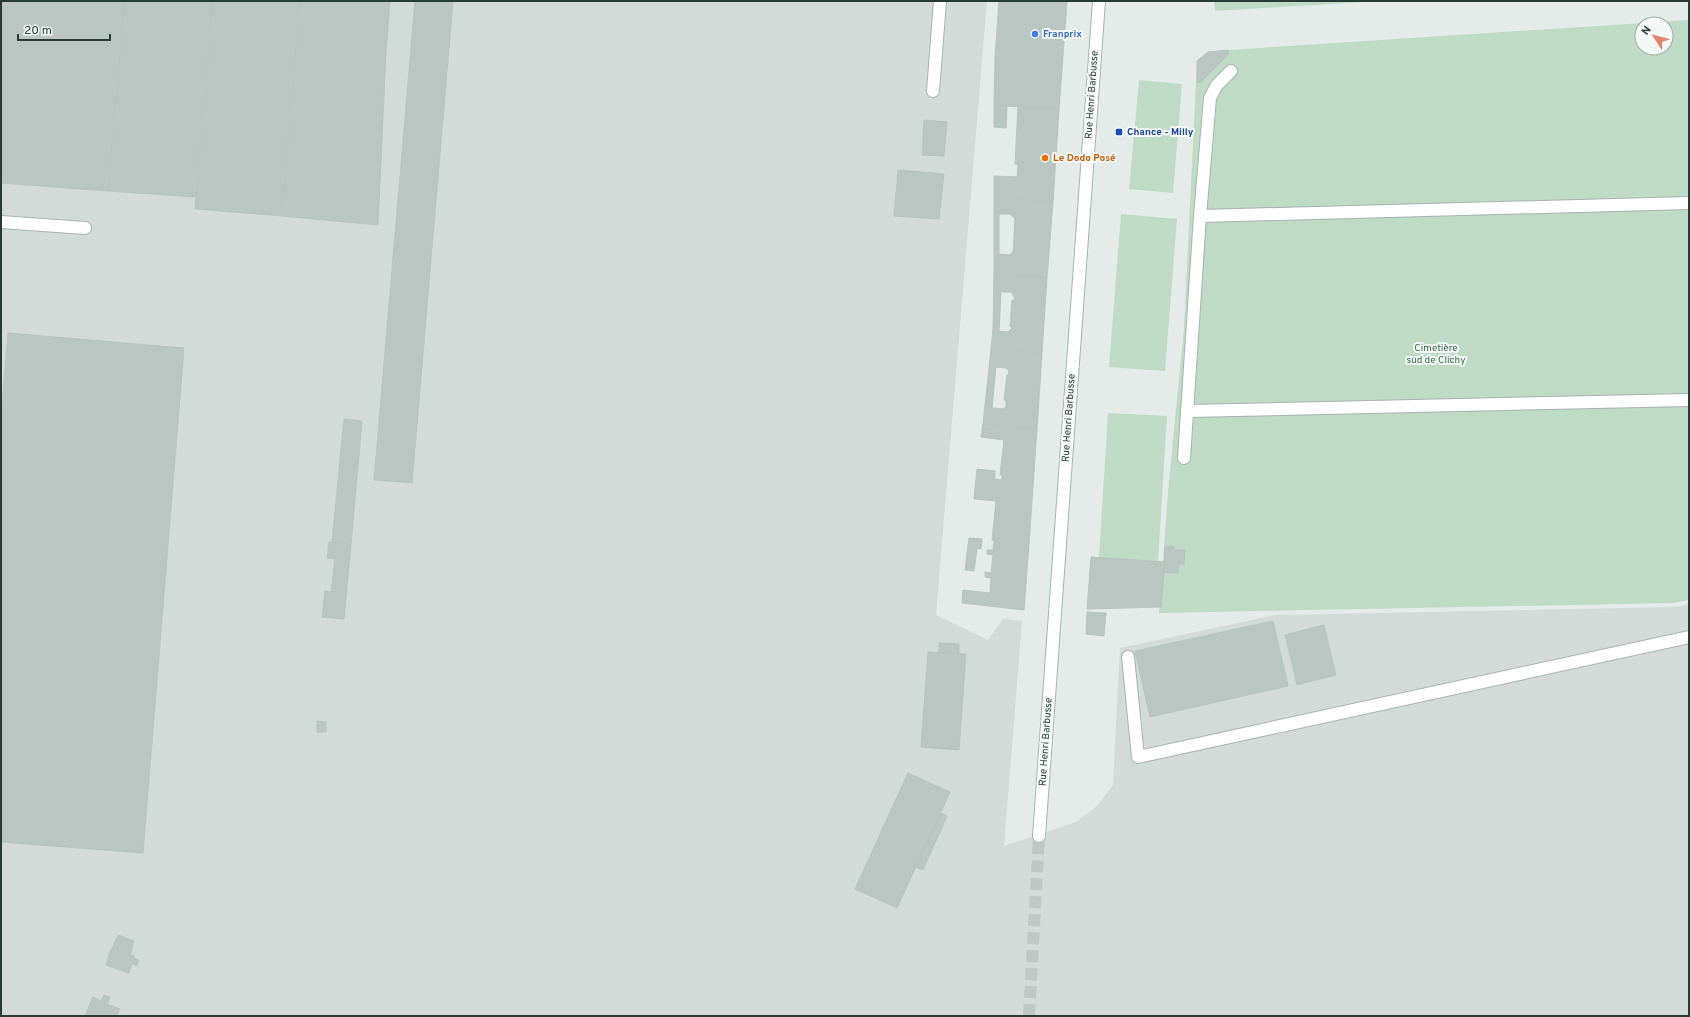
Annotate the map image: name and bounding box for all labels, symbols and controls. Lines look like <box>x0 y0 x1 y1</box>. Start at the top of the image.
scale bar <box>18 16 110 42</box>
north arrow <box>1634 16 1674 56</box>
text: 20 m <box>24 23 52 39</box>
text: N <box>1639 23 1655 38</box>
place label: Franprix <box>1043 28 1082 41</box>
marker: Franprix <box>1030 29 1040 39</box>
street label: Rue Henri Barbusse <box>1082 50 1102 140</box>
place label: Chance - Milly <box>1127 126 1194 139</box>
marker: Chance - Milly <box>1114 127 1124 137</box>
place label: Le Dodo Posé <box>1053 152 1116 165</box>
marker: Le Dodo Posé <box>1040 153 1050 163</box>
park label: Cimetière sud de Clichy <box>1406 342 1466 367</box>
street label: Rue Henri Barbusse <box>1059 373 1079 463</box>
street label: Rue Henri Barbusse <box>1036 697 1056 787</box>

